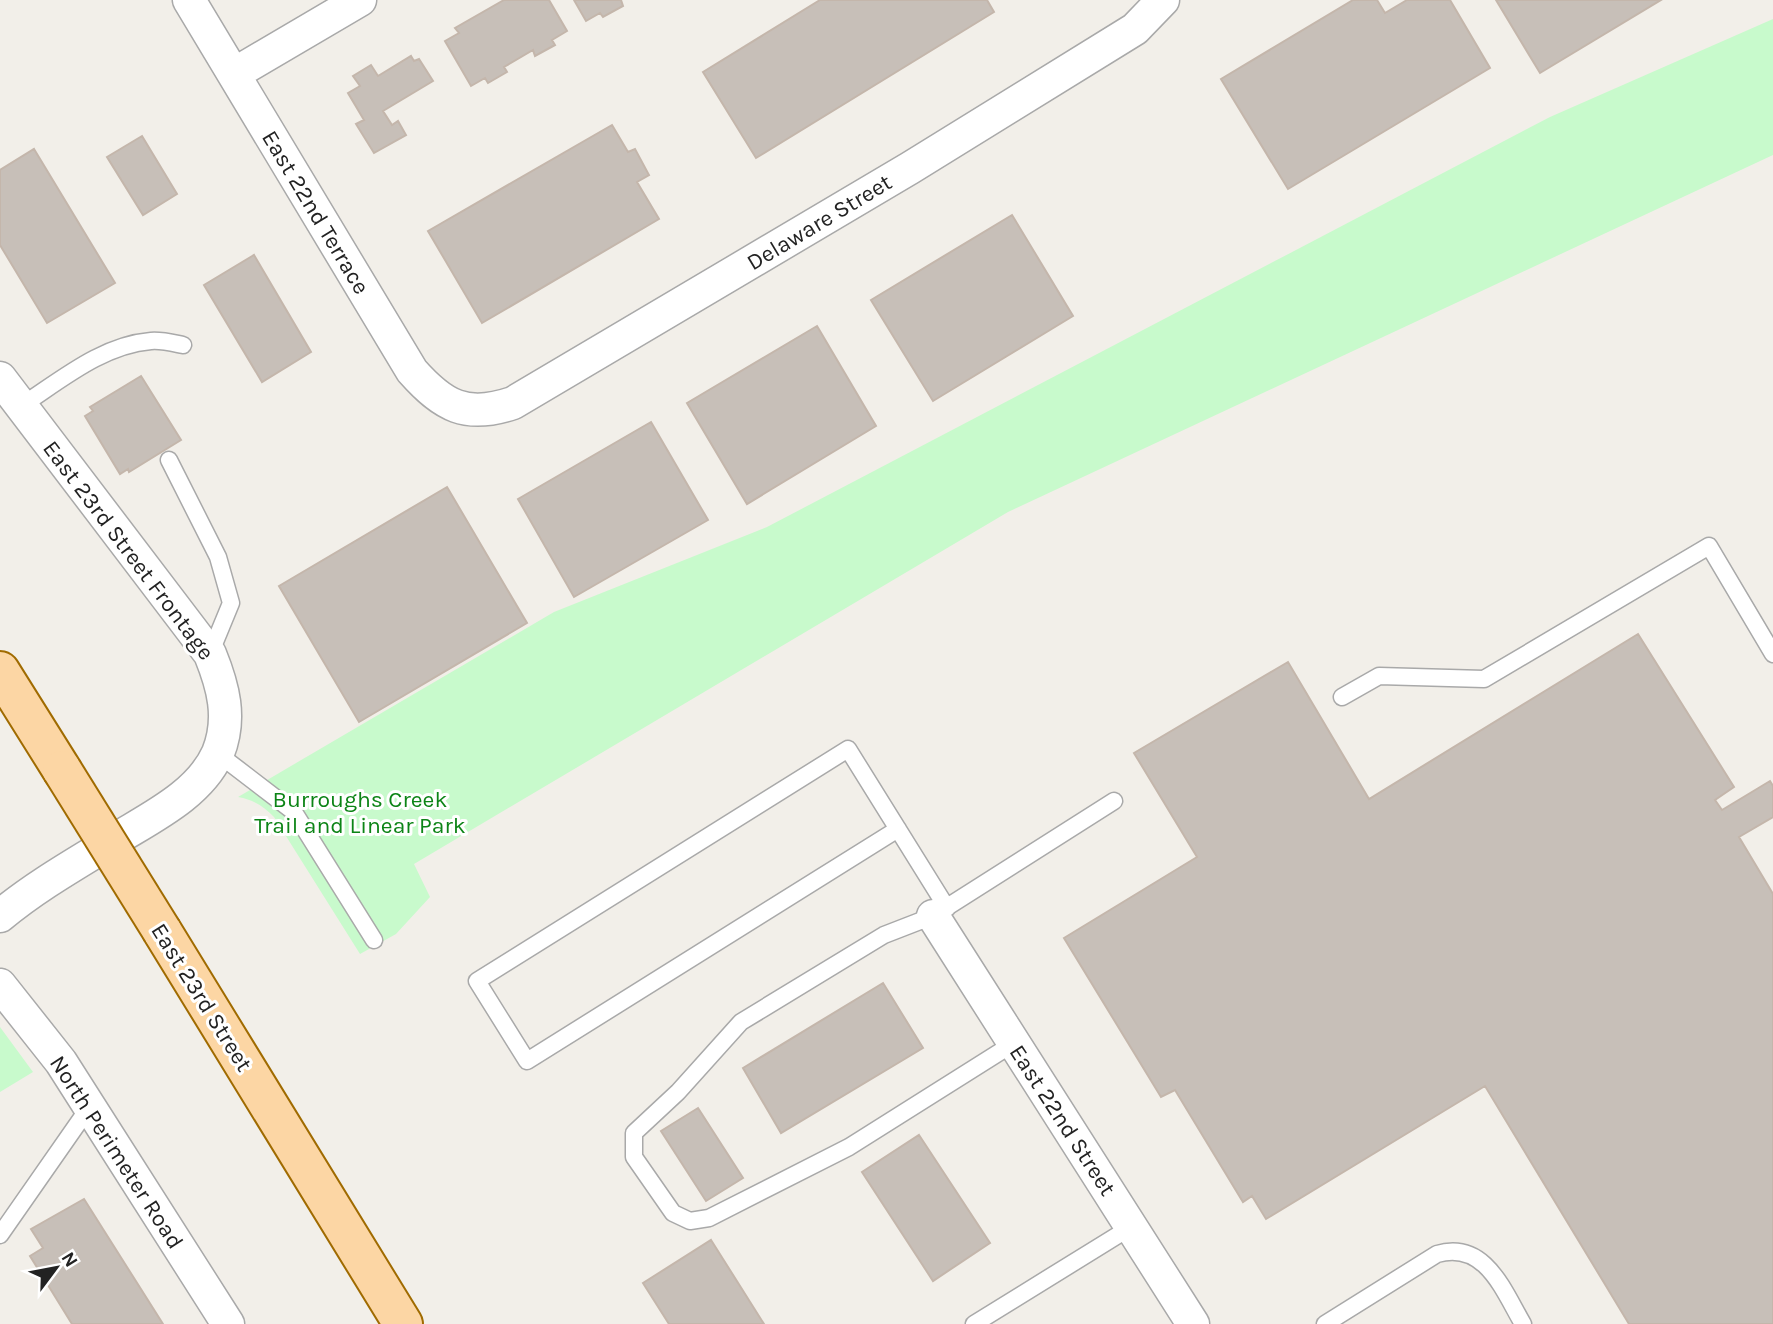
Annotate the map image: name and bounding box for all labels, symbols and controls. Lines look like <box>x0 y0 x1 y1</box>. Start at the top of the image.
street label: East 22nd Terrace <box>256 126 375 299</box>
street label: Delaware Street <box>742 168 897 276</box>
street label: East 23rd Street Frontage <box>37 435 220 665</box>
park label: Burroughs Creek Trail and Linear Park <box>254 786 466 839</box>
street label: East 23rd Street <box>145 918 258 1076</box>
street label: East 22nd Street <box>1004 1040 1122 1201</box>
street label: North Perimeter Road <box>44 1051 189 1254</box>
north arrow <box>21 1233 91 1303</box>
text: N <box>57 1248 83 1271</box>

